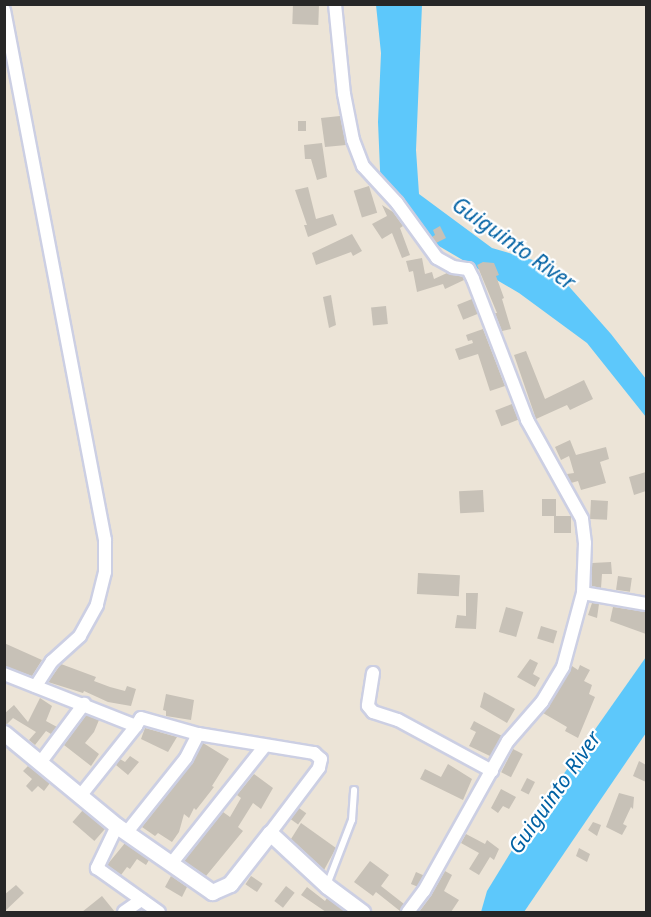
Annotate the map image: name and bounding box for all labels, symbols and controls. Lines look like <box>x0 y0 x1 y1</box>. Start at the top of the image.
water label: Guiguinto River <box>448 191 580 295</box>
water label: Guiguinto River <box>502 726 606 858</box>

